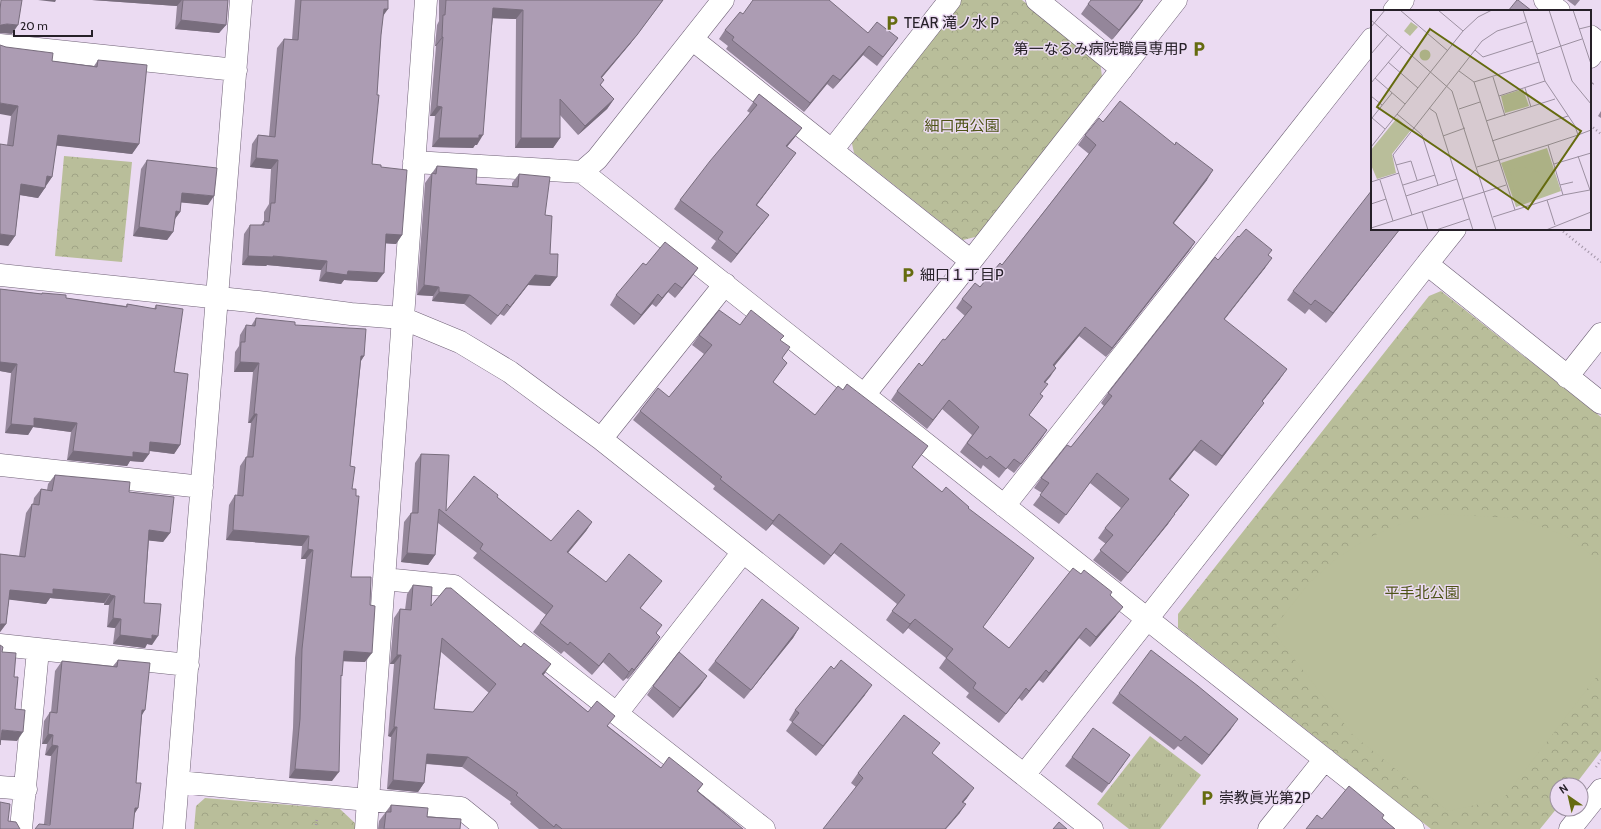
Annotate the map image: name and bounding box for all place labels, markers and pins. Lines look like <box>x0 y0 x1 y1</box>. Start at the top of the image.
parking icon: TEAR 滝ノ水 P <box>883 14 901 32</box>
place label: TEAR 滝ノ水 P <box>904 14 999 32</box>
place label: 第一なるみ病院職員専用P <box>1013 40 1187 58</box>
parking icon: 第一なるみ病院職員専用P <box>1190 40 1208 58</box>
parking icon: 細口１丁目P <box>899 266 917 284</box>
place label: 細口１丁目P <box>920 266 1004 284</box>
parking icon: 崇教眞光第2P <box>1198 789 1216 807</box>
place label: 崇教眞光第2P <box>1219 789 1311 807</box>

